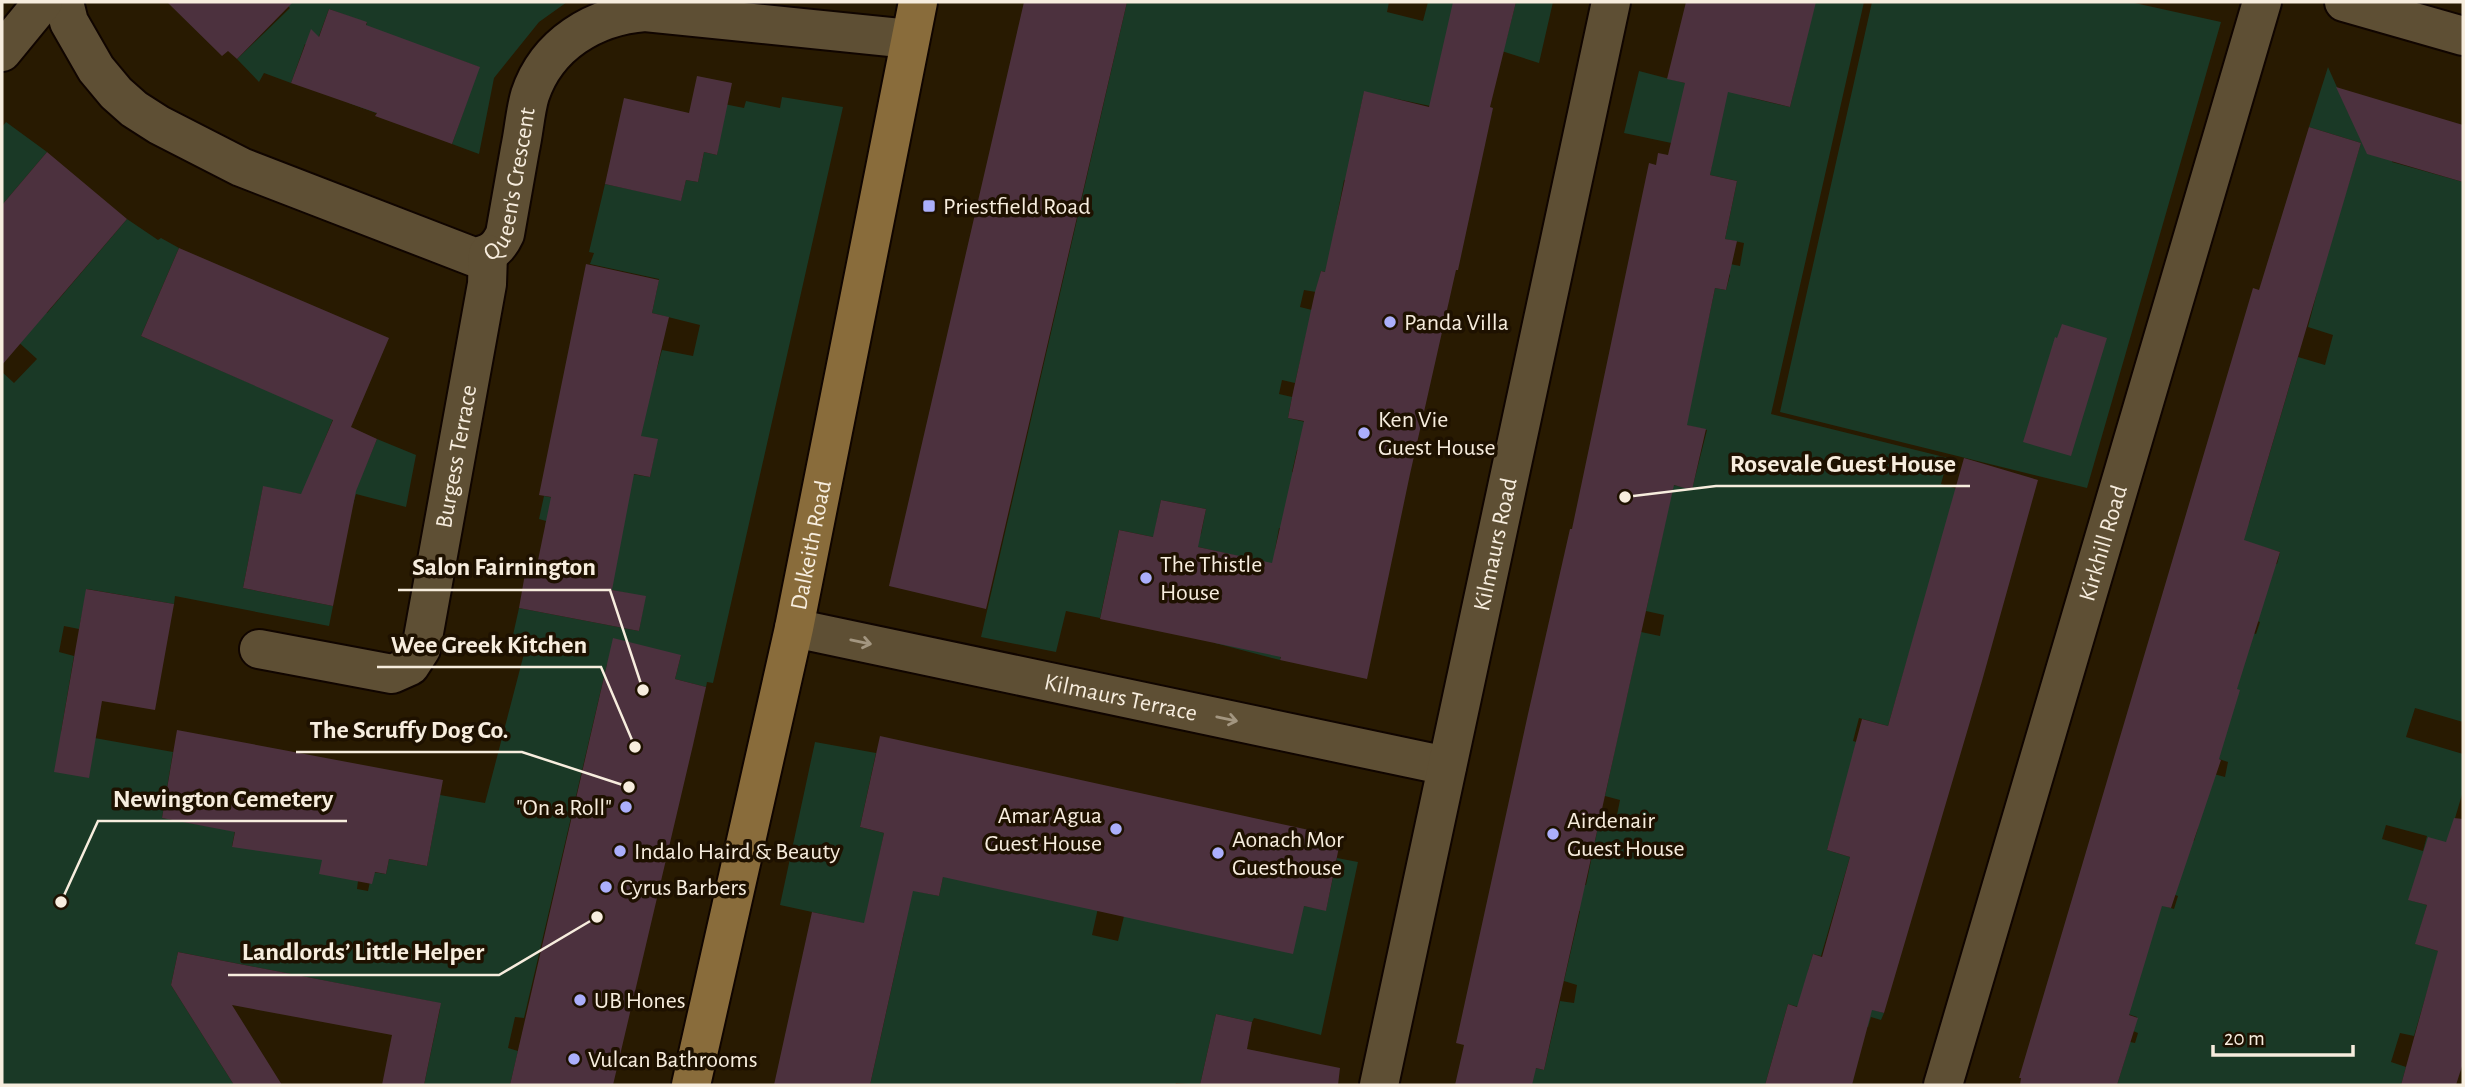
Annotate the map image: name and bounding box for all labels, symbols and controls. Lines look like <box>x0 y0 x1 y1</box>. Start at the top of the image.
street label: Queen's Crescent <box>480 105 540 266</box>
place label: Priestfield Road <box>943 195 1091 219</box>
marker: Priestfield Road <box>921 198 937 214</box>
place label: Panda Villa <box>1404 311 1509 335</box>
marker: Panda Villa <box>1382 314 1398 330</box>
street label: Burgess Terrace <box>432 383 482 530</box>
place label: Ken Vie Guest House <box>1378 408 1496 460</box>
marker: Ken Vie Guest House <box>1356 425 1372 441</box>
callout: Rosevale Guest House <box>1716 439 1970 486</box>
text: Rosevale Guest House <box>1730 451 1956 477</box>
street label: Kilmaurs Road <box>1470 476 1522 613</box>
street label: Dalkeith Road <box>787 478 836 612</box>
street label: Kirkhill Road <box>2075 483 2132 604</box>
callout: Salon Fairnington <box>398 543 610 590</box>
place label: The Thistle House <box>1160 553 1262 605</box>
text: Salon Fairnington <box>412 554 596 580</box>
marker: The Thistle House <box>1138 570 1154 586</box>
callout: Wee Greek Kitchen <box>377 620 601 667</box>
text: Wee Greek Kitchen <box>391 632 587 658</box>
one-way arrow <box>849 635 872 649</box>
street label: Kilmaurs Terrace <box>1042 670 1199 726</box>
callout: The Scruffy Dog Co. <box>296 705 522 752</box>
one-way arrow <box>1215 713 1238 727</box>
text: The Scruffy Dog Co. <box>310 717 508 743</box>
callout: Newington Cemetery <box>98 774 347 821</box>
text: Newington Cemetery <box>113 786 334 812</box>
place label: "On a Roll" <box>516 796 612 820</box>
marker: "On a Roll" <box>618 799 634 815</box>
place label: Amar Agua Guest House <box>984 804 1102 856</box>
place label: Airdenair Guest House <box>1567 809 1685 861</box>
marker: Amar Agua Guest House <box>1108 821 1124 837</box>
marker: Airdenair Guest House <box>1545 826 1561 842</box>
place label: Aonach Mor Guesthouse <box>1232 828 1344 880</box>
place label: Indalo Haird & Beauty <box>634 840 840 864</box>
marker: Indalo Haird & Beauty <box>612 843 628 859</box>
marker: Aonach Mor Guesthouse <box>1210 845 1226 861</box>
place label: Cyrus Barbers <box>620 876 747 900</box>
marker: Cyrus Barbers <box>598 879 614 895</box>
callout: Landlords’ Little Helper <box>228 928 499 975</box>
text: Landlords’ Little Helper <box>242 939 484 965</box>
place label: UB Hones <box>594 989 686 1013</box>
marker: UB Hones <box>572 992 588 1008</box>
scale bar <box>2213 1014 2353 1058</box>
text: 20 m <box>2224 1028 2265 1049</box>
place label: Vulcan Bathrooms <box>588 1048 758 1072</box>
marker: Vulcan Bathrooms <box>566 1051 582 1067</box>

